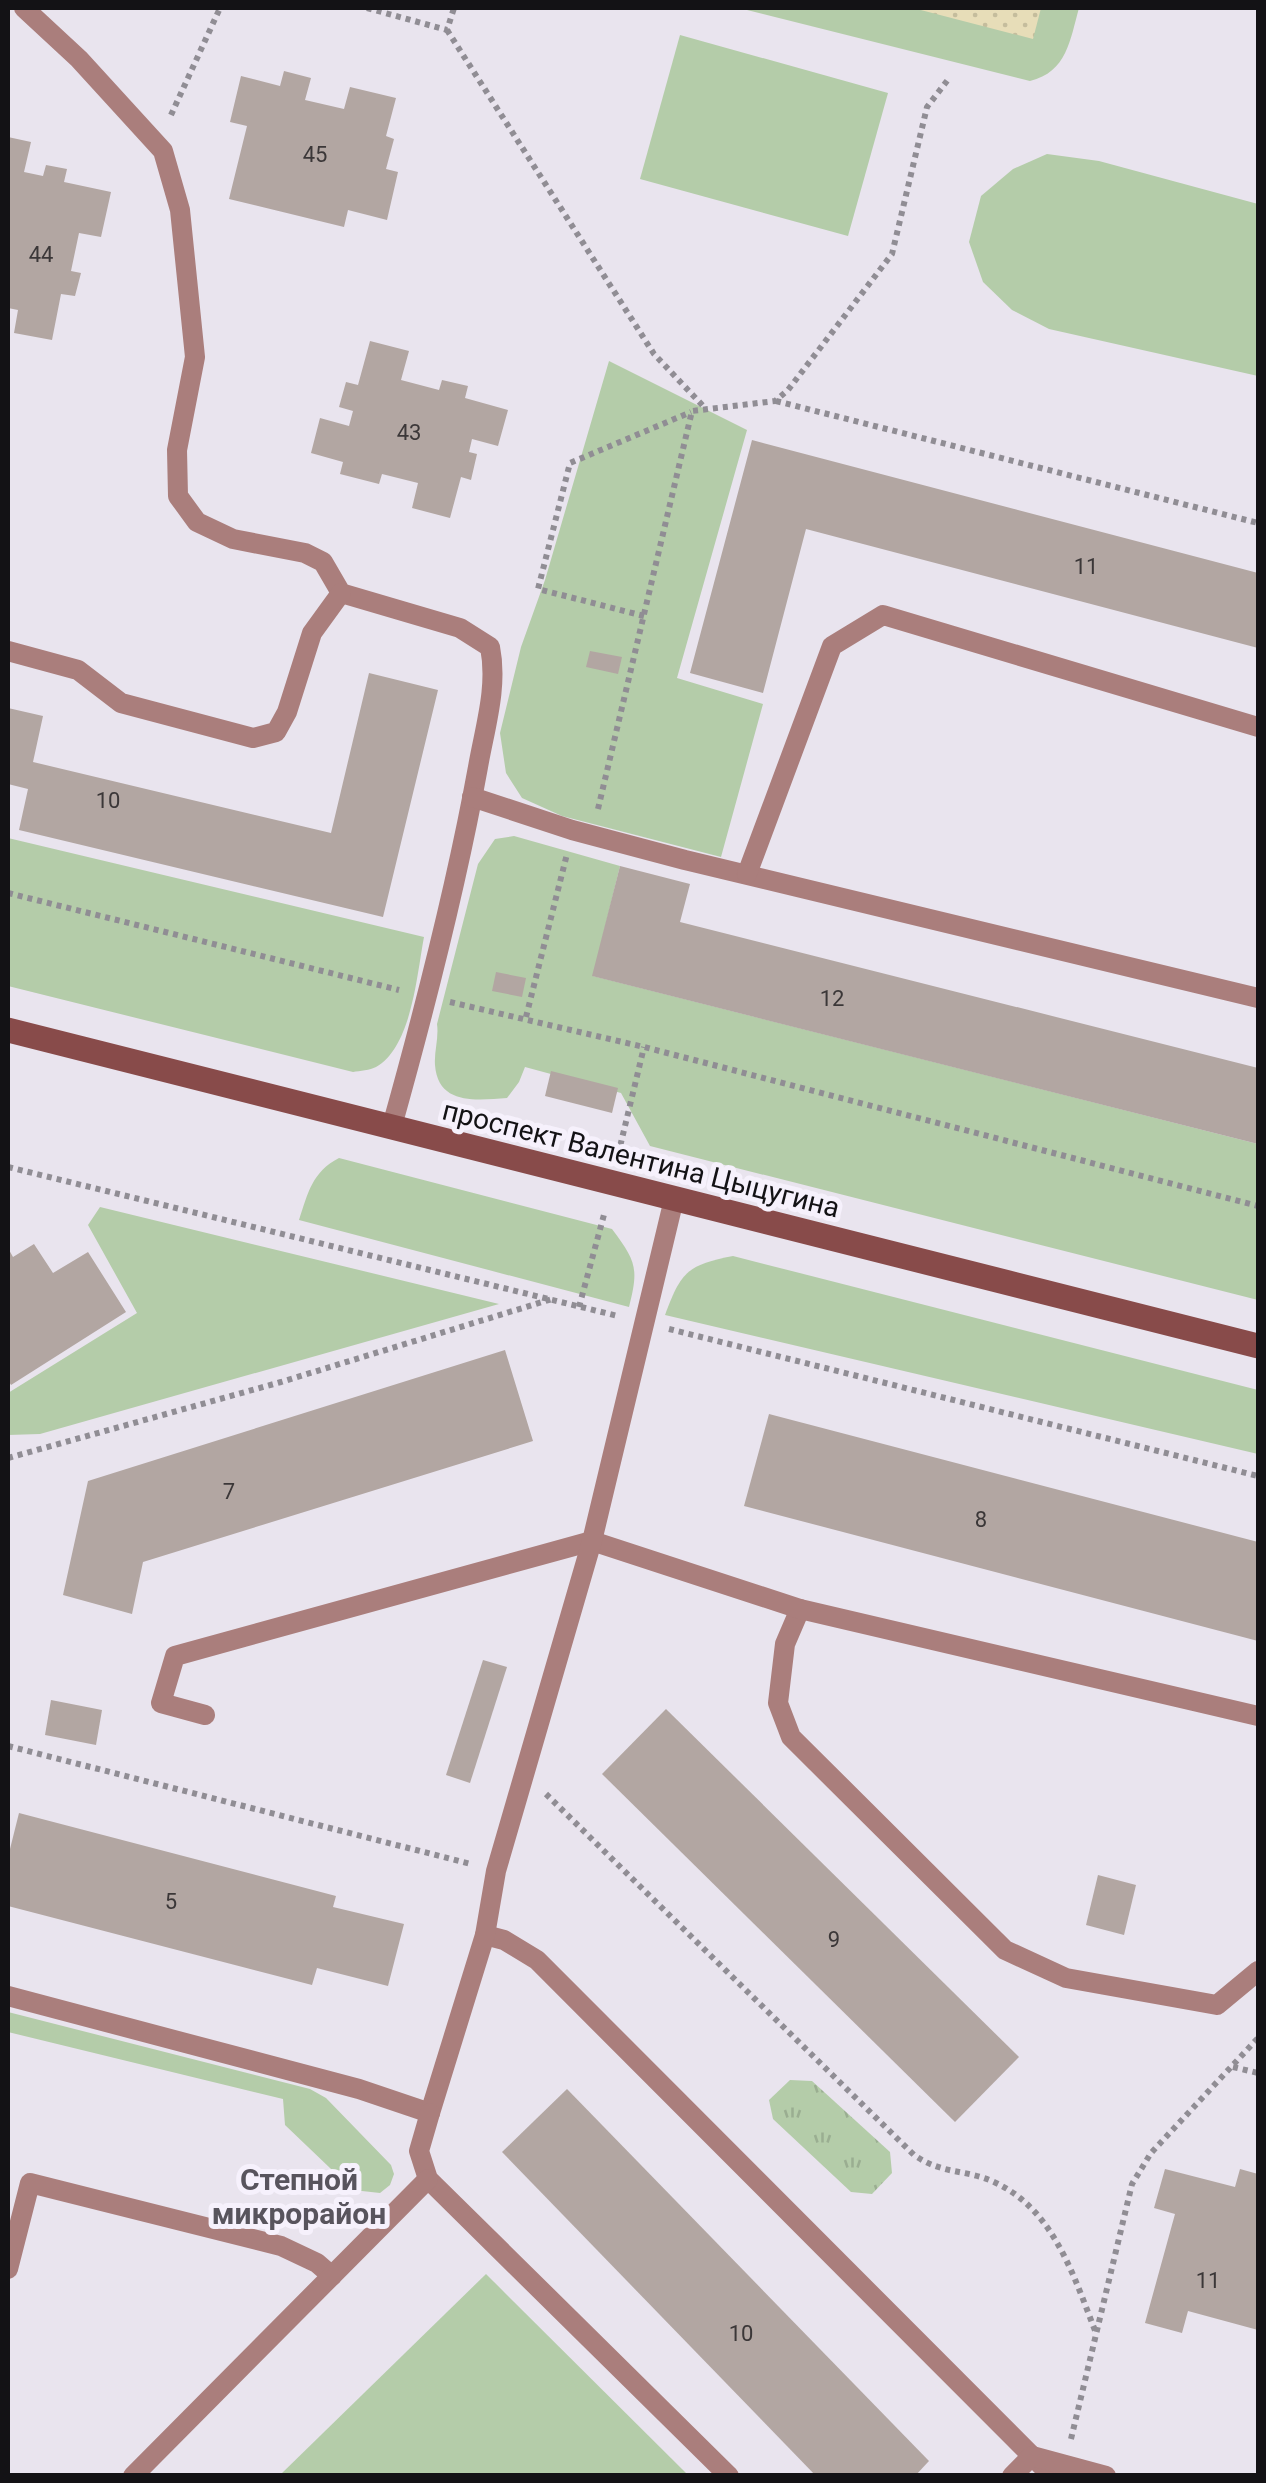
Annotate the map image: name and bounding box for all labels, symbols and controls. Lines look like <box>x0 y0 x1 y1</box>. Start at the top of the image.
house number: 45 <box>303 142 327 167</box>
house number: 44 <box>29 242 53 267</box>
house number: 43 <box>397 420 421 445</box>
house number: 11 <box>1074 554 1098 579</box>
house number: 10 <box>96 788 120 813</box>
house number: 12 <box>820 986 844 1011</box>
street label: проспект Валентина Цыцугина <box>439 1094 843 1224</box>
house number: 7 <box>223 1479 235 1504</box>
house number: 8 <box>975 1507 987 1532</box>
house number: 5 <box>165 1889 177 1914</box>
house number: 9 <box>828 1927 840 1952</box>
district label: Степной микрорайон <box>212 2162 386 2231</box>
house number: 11 <box>1196 2268 1220 2293</box>
house number: 10 <box>729 2321 753 2346</box>

